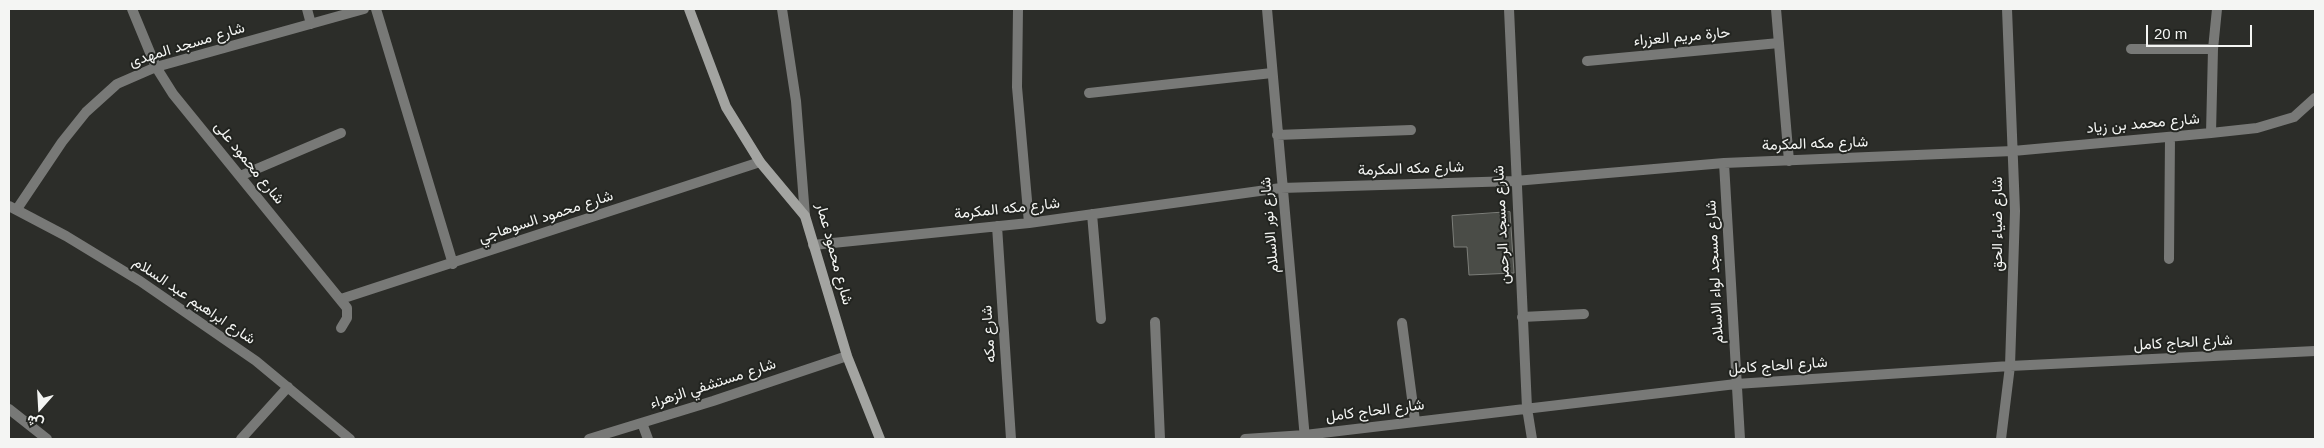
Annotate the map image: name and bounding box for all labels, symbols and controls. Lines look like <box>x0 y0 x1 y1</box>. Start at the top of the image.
scale bar <box>2149 15 2255 47</box>
street label: شارع مسجد المهدى <box>127 19 247 71</box>
street label: حارة مريم العزراء <box>1633 24 1731 50</box>
text: 20 m <box>2154 25 2187 42</box>
street label: شارع محمد بن زياد <box>2086 110 2200 138</box>
street label: شارع محمود على <box>210 118 288 208</box>
street label: شارع مكه المكرمة <box>1762 133 1868 155</box>
street label: شارع مكه المكرمة <box>1358 158 1464 180</box>
street label: شارع مسجد الرحمن <box>1490 165 1514 285</box>
street label: شارع نور الاسلام <box>1257 176 1283 274</box>
street label: شارع ضياء الحق <box>1989 177 2007 271</box>
street label: شارع محمود السوهاجي <box>476 187 616 247</box>
street label: شارع مكه المكرمة <box>953 194 1061 224</box>
street label: شارع مسجد لواء الاسلام <box>1702 200 1728 344</box>
street label: شارع محمود عمار <box>812 201 856 307</box>
street label: شارع ابراهيم عبد السلام <box>129 253 259 349</box>
street label: شارع مكه <box>978 305 1000 363</box>
street label: شارع الحاج كامل <box>2133 331 2233 355</box>
street label: شارع الحاج كامل <box>1728 354 1828 378</box>
street label: شارع مستشفي الزهراء <box>648 355 778 413</box>
north arrow <box>15 383 65 433</box>
street label: شارع الحاج كامل <box>1325 396 1425 426</box>
text: ش <box>25 412 46 432</box>

